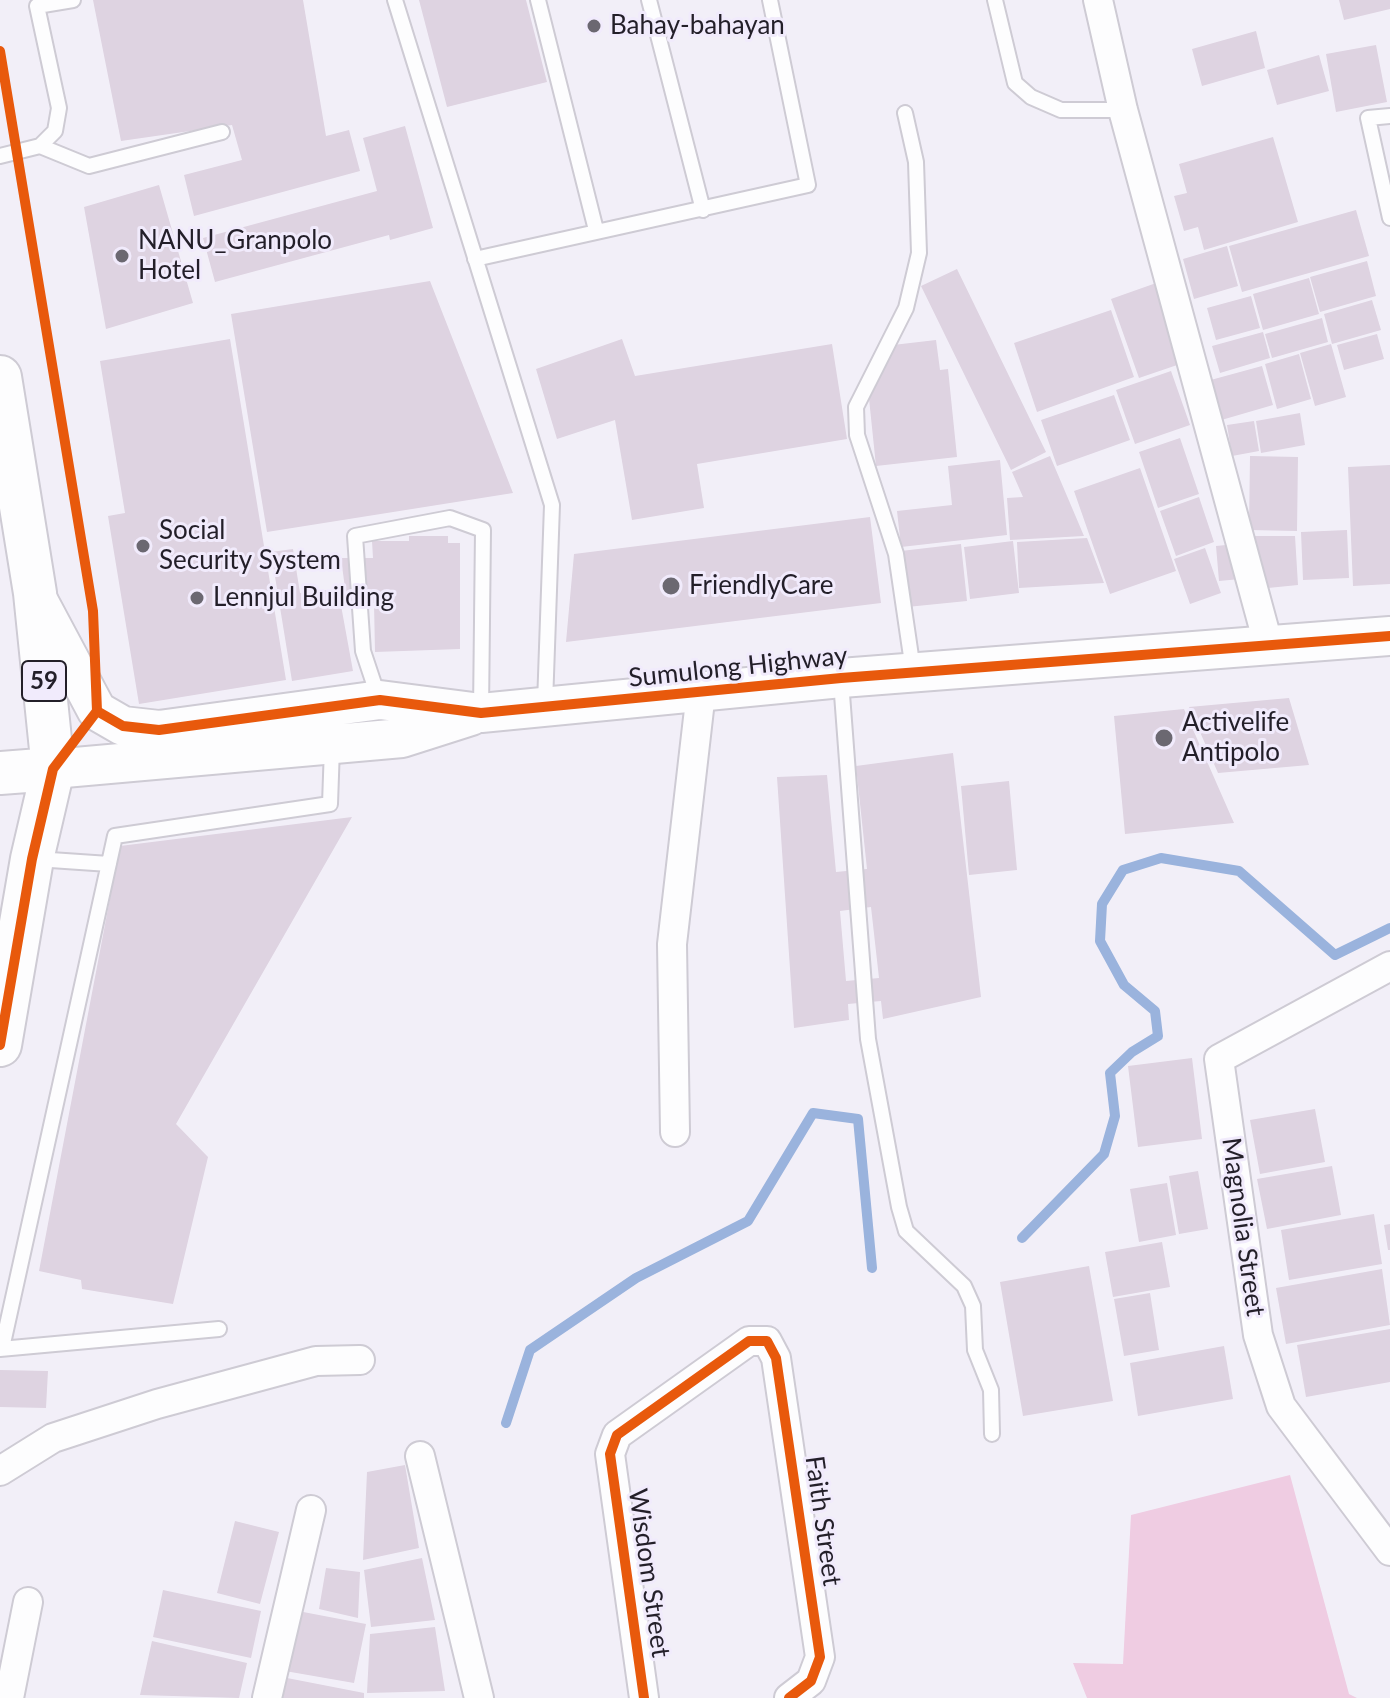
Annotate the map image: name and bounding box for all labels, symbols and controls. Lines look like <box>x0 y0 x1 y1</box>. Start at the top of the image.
place label: Bahay-bahayan <box>610 10 785 42</box>
marker: Bahay-bahayan <box>585 17 603 35</box>
place label: NANU_Granpolo Hotel <box>138 225 332 286</box>
marker: NANU_Granpolo Hotel <box>113 247 131 265</box>
place label: Social Security System <box>159 515 341 576</box>
marker: Social Security System <box>134 537 152 555</box>
place label: FriendlyCare <box>689 570 834 602</box>
marker: FriendlyCare <box>660 575 682 597</box>
place label: Lennjul Building <box>213 582 394 614</box>
marker: Lennjul Building <box>188 589 206 607</box>
street label: Sumulong Highway <box>627 640 849 694</box>
road number: 59 <box>22 661 66 701</box>
place label: Activelife Antipolo <box>1182 707 1289 768</box>
marker: Activelife Antipolo <box>1153 727 1175 749</box>
street label: Magnolia Street <box>1215 1136 1271 1318</box>
street label: Faith Street <box>798 1454 848 1588</box>
street label: Wisdom Street <box>622 1487 676 1659</box>

